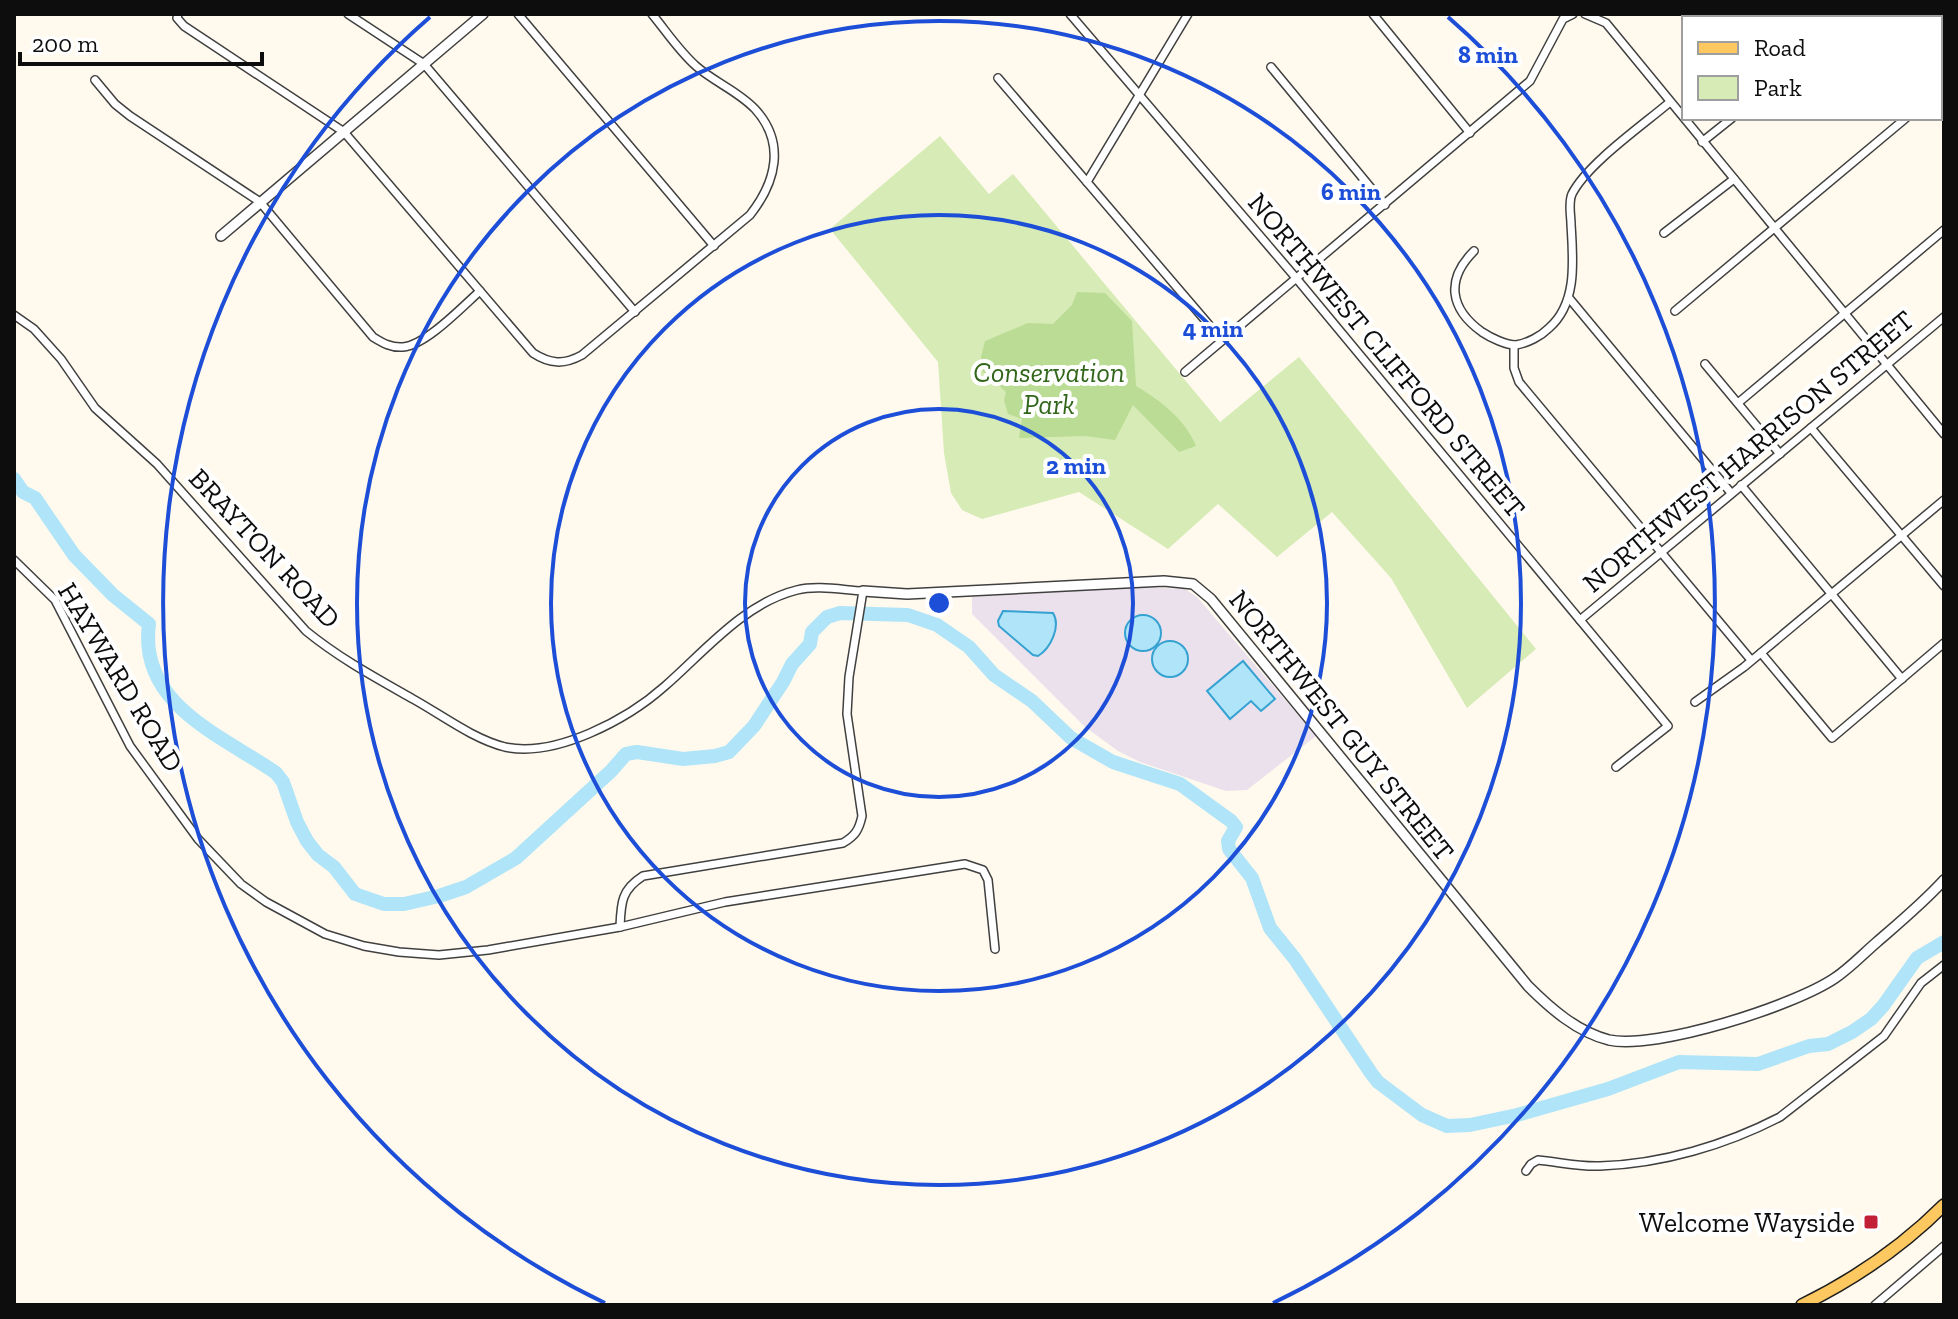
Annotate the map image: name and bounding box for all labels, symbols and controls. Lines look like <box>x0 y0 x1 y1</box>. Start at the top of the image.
scale bar <box>20 16 262 66</box>
legend <box>1682 16 1942 120</box>
text: 200 m <box>32 29 98 58</box>
text: Road <box>1754 33 1806 62</box>
text: 8 min <box>1458 40 1518 69</box>
text: Park <box>1754 73 1802 102</box>
text: 6 min <box>1321 177 1381 206</box>
street label: NORTHWEST CLIFFORD STREET <box>1241 186 1532 524</box>
street label: NORTHWEST HARRISON STREET <box>1576 303 1920 599</box>
text: 4 min <box>1183 314 1243 343</box>
park label: Conservation Park <box>973 356 1125 421</box>
text: 2 min <box>1046 451 1106 480</box>
street label: BRAYTON ROAD <box>182 462 347 635</box>
street label: HAYWARD ROAD <box>51 577 190 778</box>
street label: NORTHWEST GUY STREET <box>1222 583 1461 867</box>
centre of rings <box>925 589 953 617</box>
place label: Welcome Wayside <box>1639 1206 1855 1239</box>
marker: Welcome Wayside <box>1862 1213 1880 1231</box>

